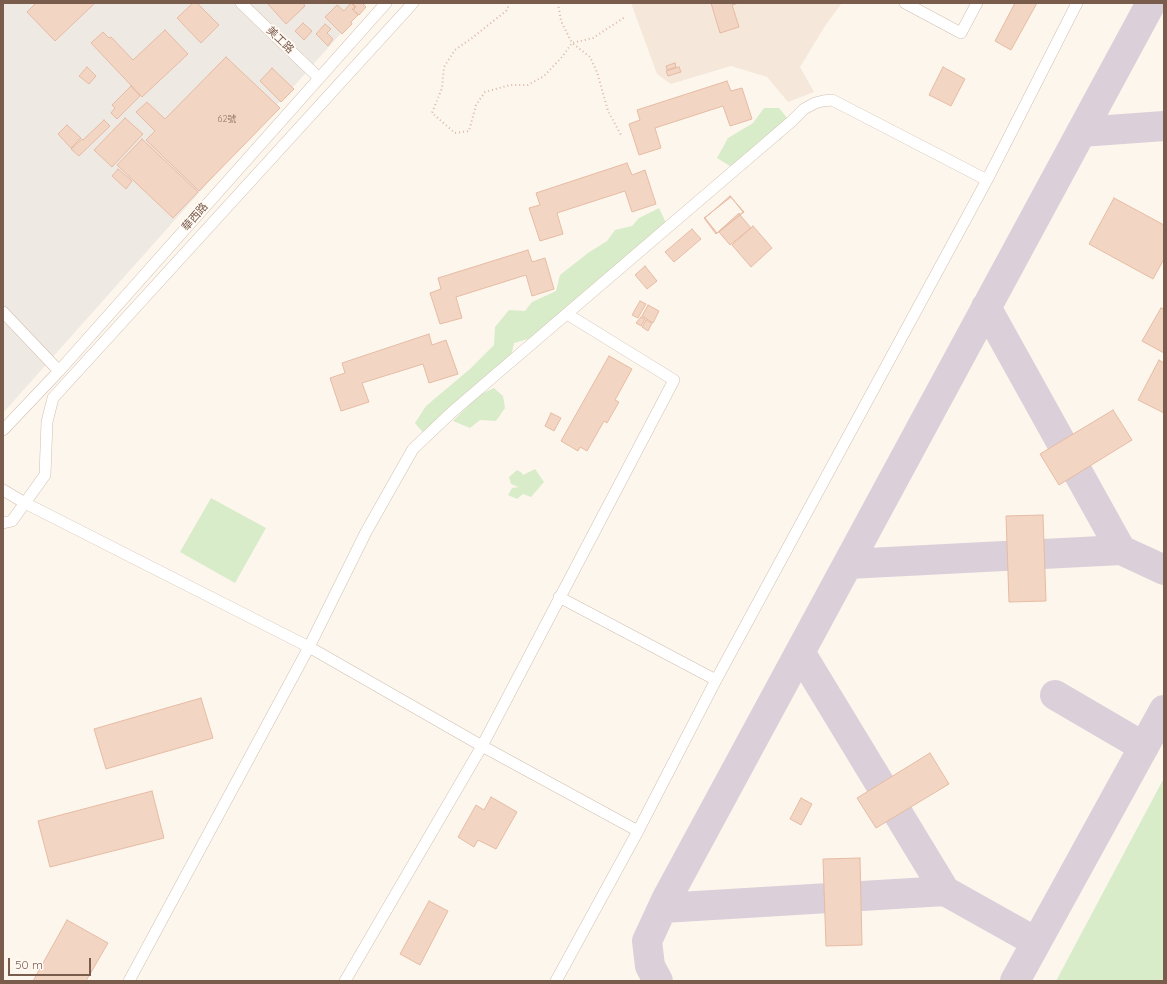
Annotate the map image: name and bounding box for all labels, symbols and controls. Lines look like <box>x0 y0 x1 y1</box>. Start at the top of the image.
street label: 美工路 <box>264 24 296 56</box>
house number: 62號 <box>218 114 236 124</box>
street label: 華西路 <box>179 200 211 234</box>
scale bar <box>10 950 93 976</box>
text: 50 m <box>15 957 43 972</box>

